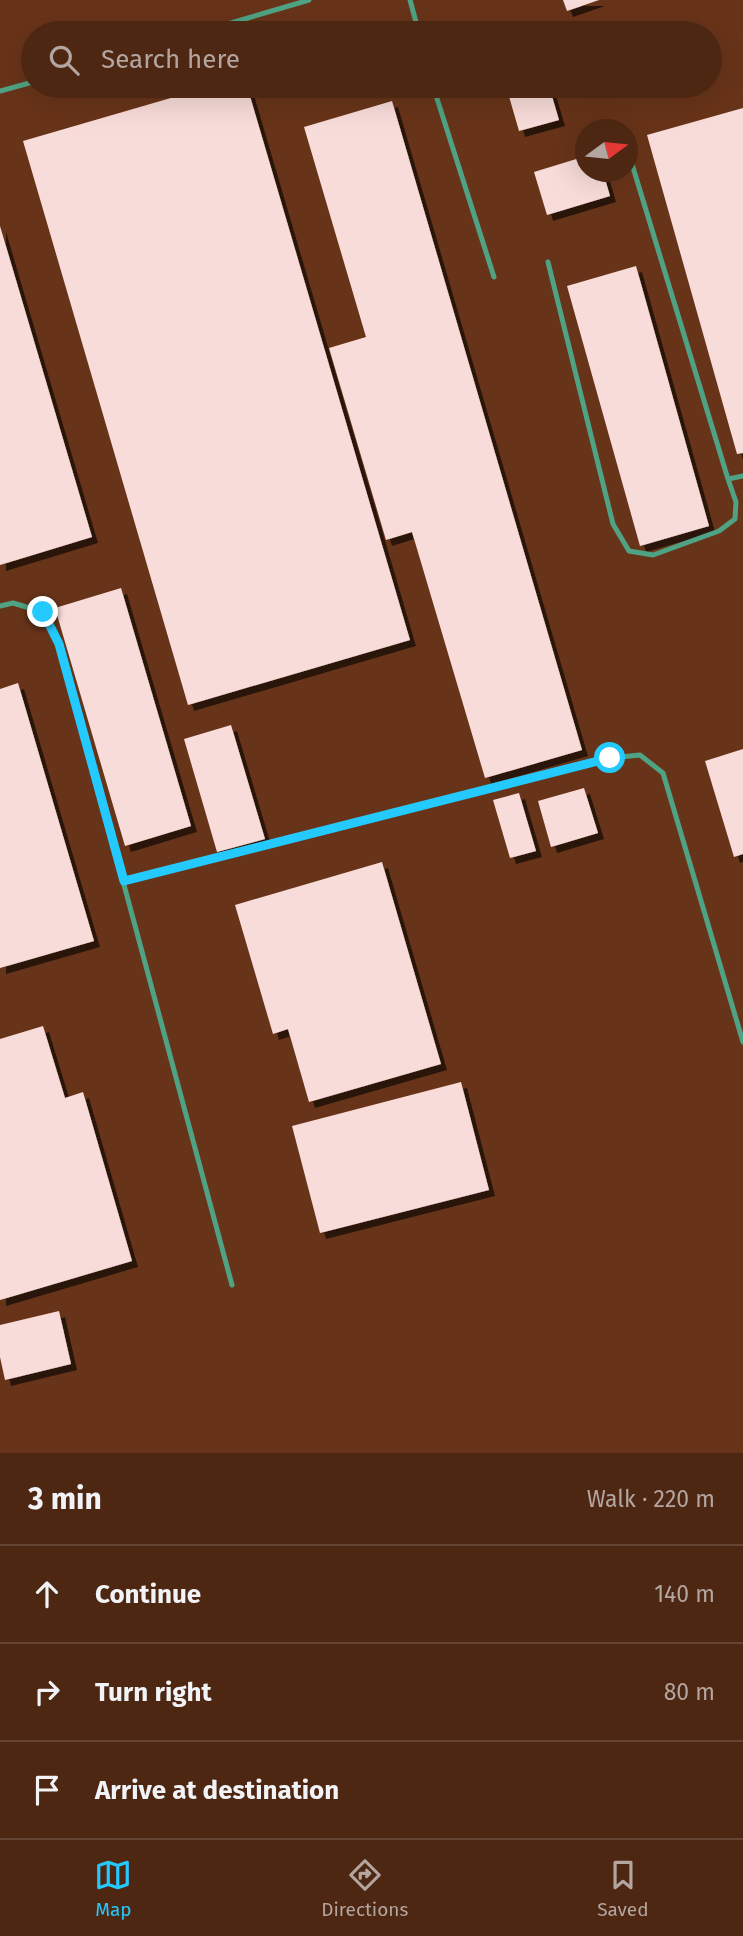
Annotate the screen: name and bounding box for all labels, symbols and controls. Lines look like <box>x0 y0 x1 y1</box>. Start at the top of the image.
search box <box>21 21 722 98</box>
icon: search <box>45 41 83 79</box>
text: Search here <box>101 44 240 75</box>
north arrow <box>575 119 638 182</box>
route end <box>27 596 58 627</box>
route start <box>594 742 625 773</box>
text: 3 min <box>28 1481 102 1517</box>
text: Walk · 220 m <box>587 1485 715 1513</box>
icon: ahead <box>28 1575 66 1613</box>
text: Continue <box>95 1579 201 1610</box>
text: 140 m <box>654 1580 715 1608</box>
icon: right <box>28 1673 66 1711</box>
text: Turn right <box>95 1677 212 1708</box>
text: 80 m <box>664 1678 715 1706</box>
icon: arrive <box>28 1771 66 1809</box>
text: Arrive at destination <box>95 1775 339 1806</box>
tab: Map <box>94 1856 132 1921</box>
tab: Directions <box>321 1856 408 1921</box>
tab: Saved <box>597 1856 649 1921</box>

